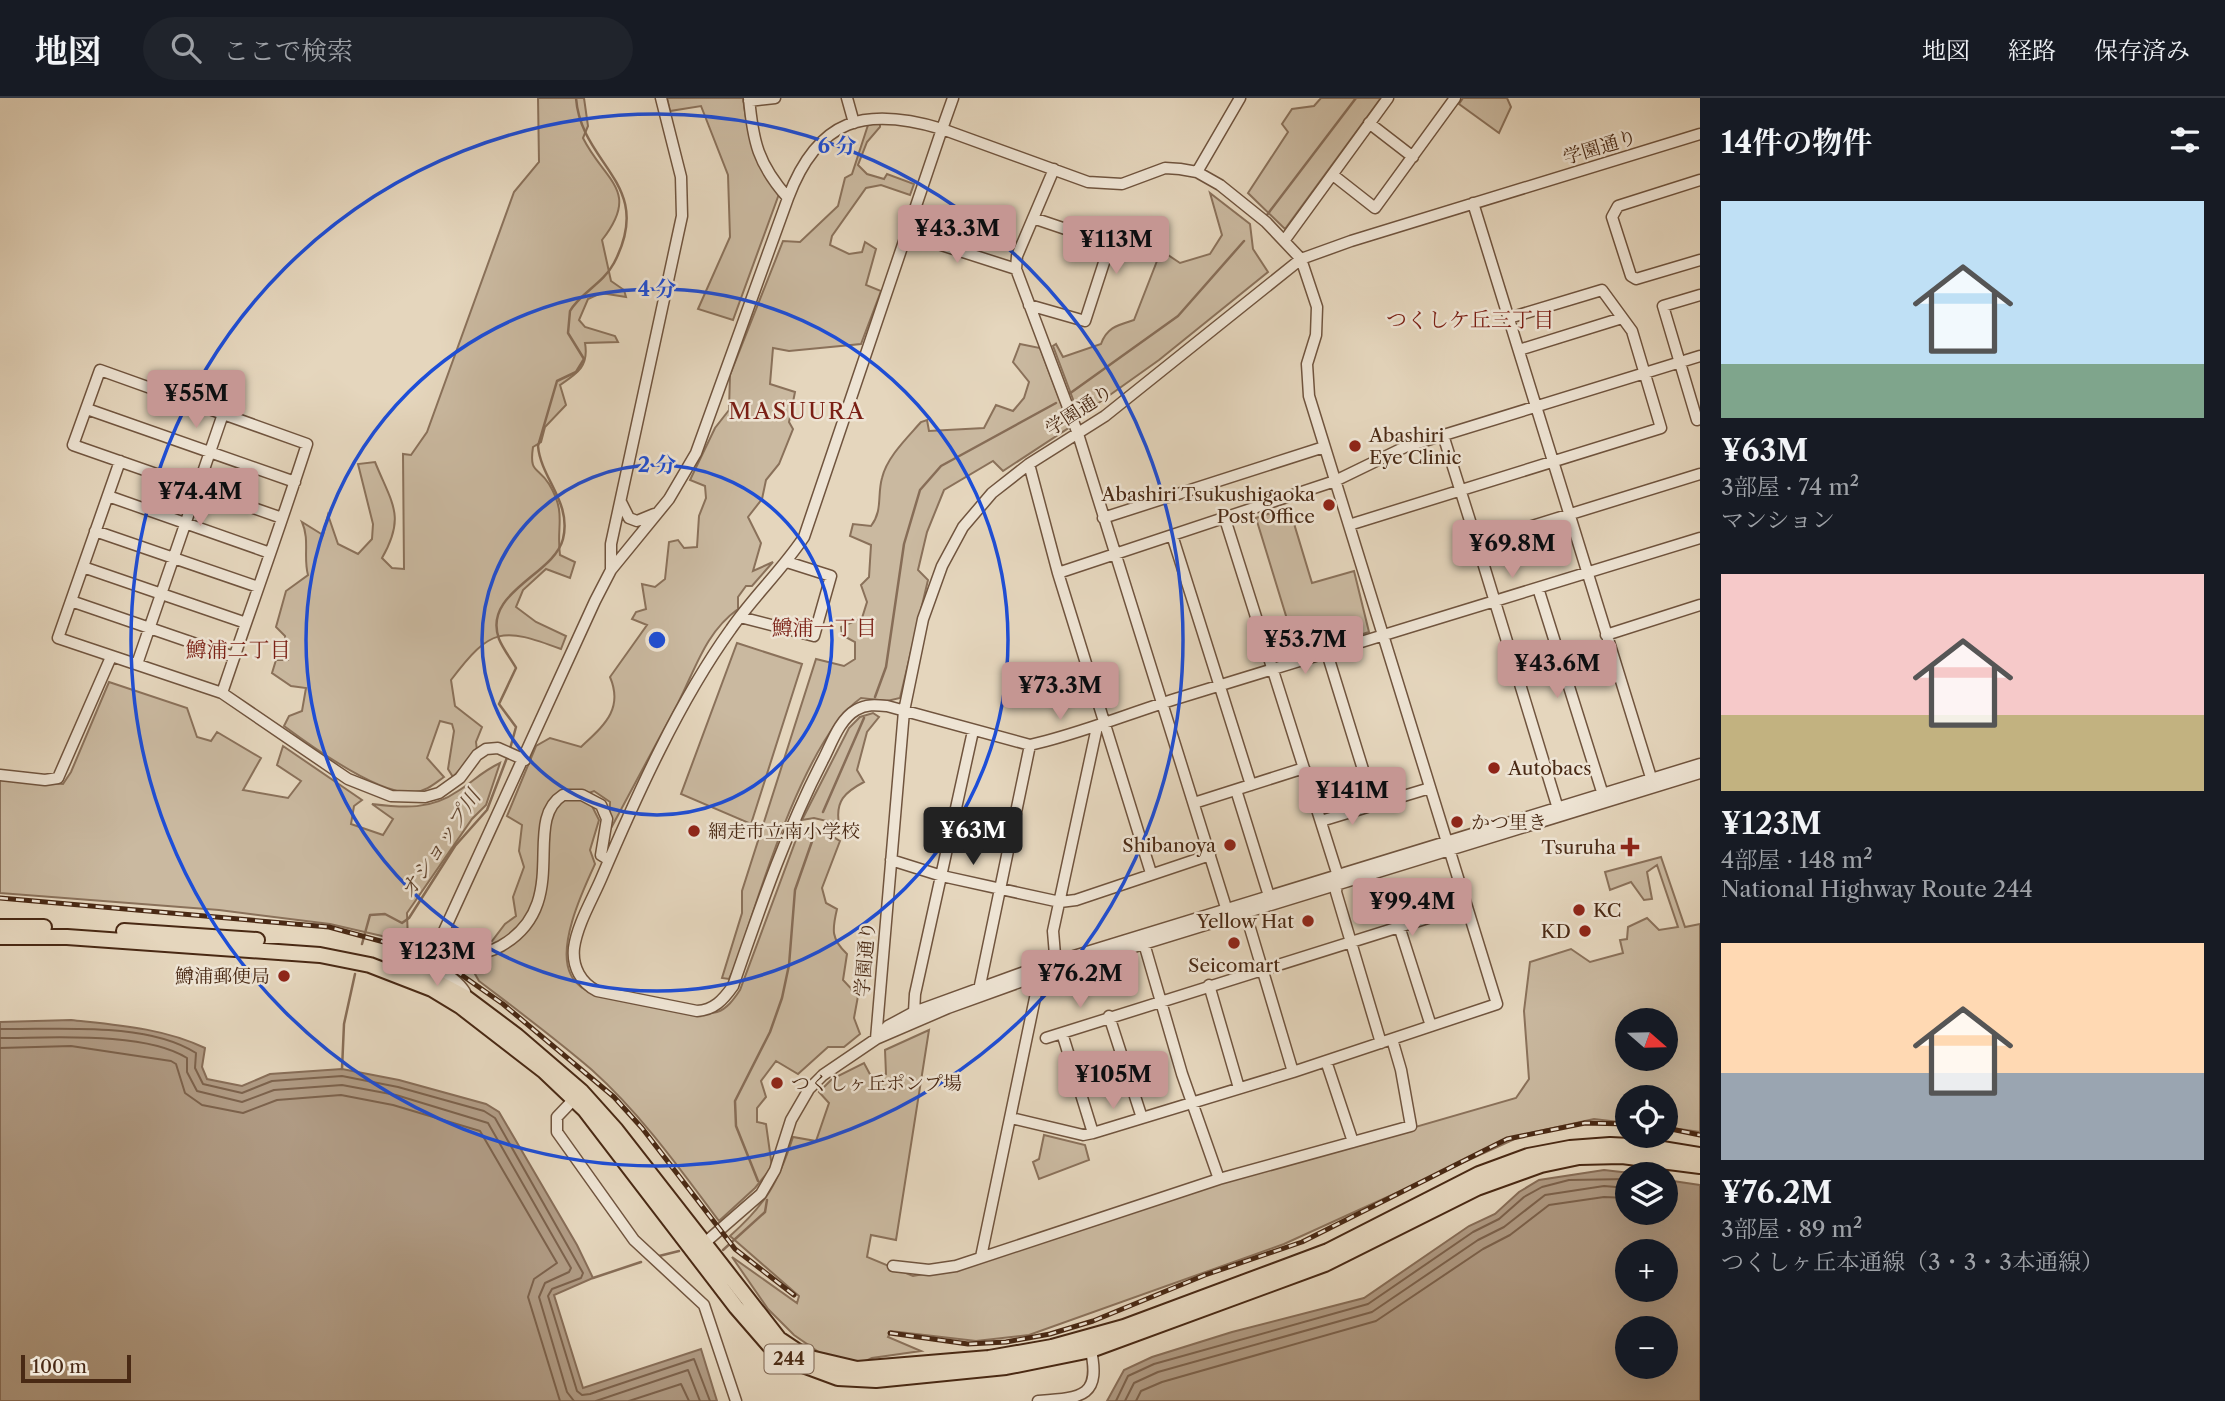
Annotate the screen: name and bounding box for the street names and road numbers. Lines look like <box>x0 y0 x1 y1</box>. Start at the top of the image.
street label: 学園通り <box>1560 125 1640 169</box>
street label: 学園通り <box>1041 380 1117 440</box>
street label: 学園通り <box>850 920 880 998</box>
road number: 244 <box>764 1344 814 1374</box>

